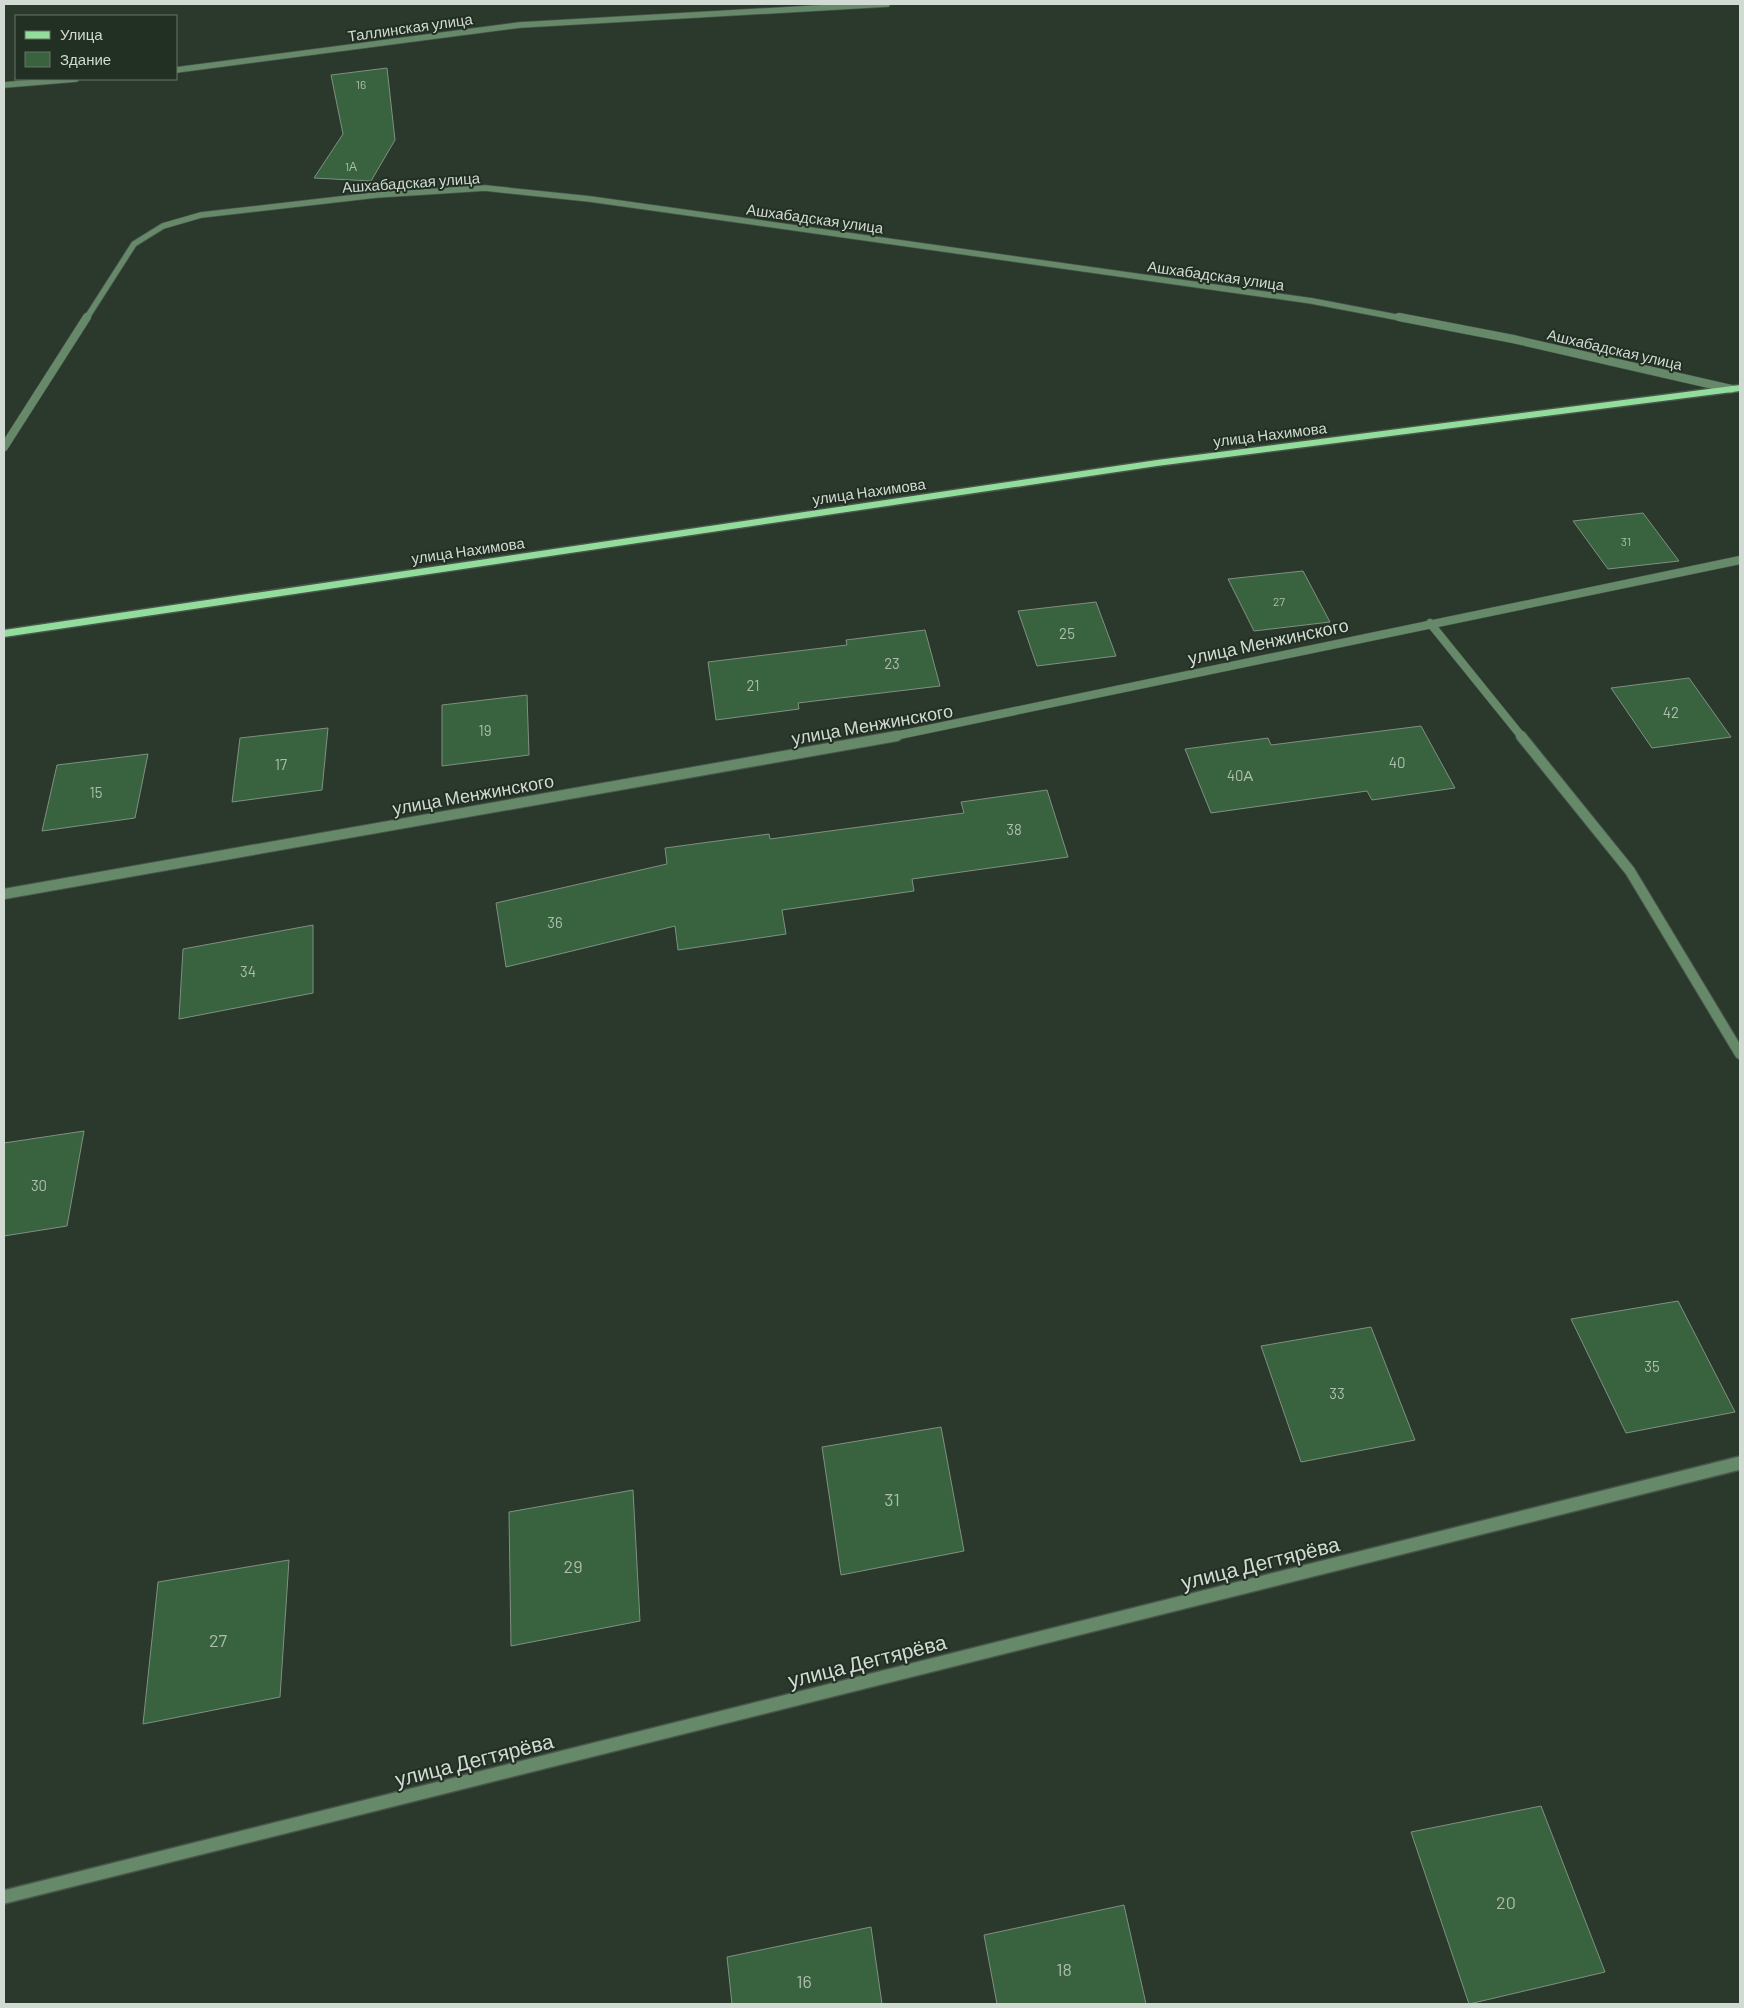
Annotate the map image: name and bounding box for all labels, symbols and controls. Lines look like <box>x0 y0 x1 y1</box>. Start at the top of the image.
street label: Таллинская улица <box>346 9 474 45</box>
legend <box>15 15 178 80</box>
text: Улица <box>60 25 103 43</box>
text: Здание <box>60 50 111 68</box>
house number: 16 <box>356 77 366 91</box>
house number: 1А <box>345 159 357 173</box>
street label: Ашхабадская улица <box>341 168 481 196</box>
street label: Ашхабадская улица <box>745 199 885 237</box>
street label: Ашхабадская улица <box>1146 256 1286 294</box>
street label: Ашхабадская улица <box>1546 325 1685 373</box>
street label: улица Нахимова <box>1212 418 1328 450</box>
street label: улица Нахимова <box>811 474 927 508</box>
street label: улица Нахимова <box>410 533 526 567</box>
house number: 31 <box>1621 534 1631 548</box>
house number: 27 <box>1273 594 1285 608</box>
street label: улица Менжинского <box>1186 613 1350 669</box>
house number: 25 <box>1059 624 1075 642</box>
house number: 23 <box>884 654 900 672</box>
house number: 21 <box>746 676 760 694</box>
street label: улица Менжинского <box>790 699 954 749</box>
house number: 42 <box>1663 703 1679 721</box>
house number: 19 <box>478 721 492 739</box>
house number: 40 <box>1389 753 1405 771</box>
house number: 17 <box>275 755 287 773</box>
house number: 40А <box>1227 766 1253 784</box>
street label: улица Менжинского <box>391 769 555 819</box>
house number: 15 <box>90 783 102 801</box>
house number: 38 <box>1006 820 1022 838</box>
house number: 36 <box>547 913 563 931</box>
house number: 34 <box>240 962 256 980</box>
house number: 30 <box>31 1176 47 1194</box>
house number: 35 <box>1644 1357 1660 1375</box>
house number: 33 <box>1329 1384 1345 1402</box>
house number: 31 <box>884 1488 900 1510</box>
street label: улица Дегтярёва <box>1178 1530 1342 1594</box>
house number: 29 <box>563 1555 583 1577</box>
street label: улица Дегтярёва <box>785 1628 949 1692</box>
house number: 27 <box>209 1629 228 1651</box>
street label: улица Дегтярёва <box>392 1727 556 1791</box>
house number: 20 <box>1496 1891 1516 1913</box>
house number: 18 <box>1056 1958 1072 1980</box>
house number: 16 <box>796 1970 812 1992</box>

